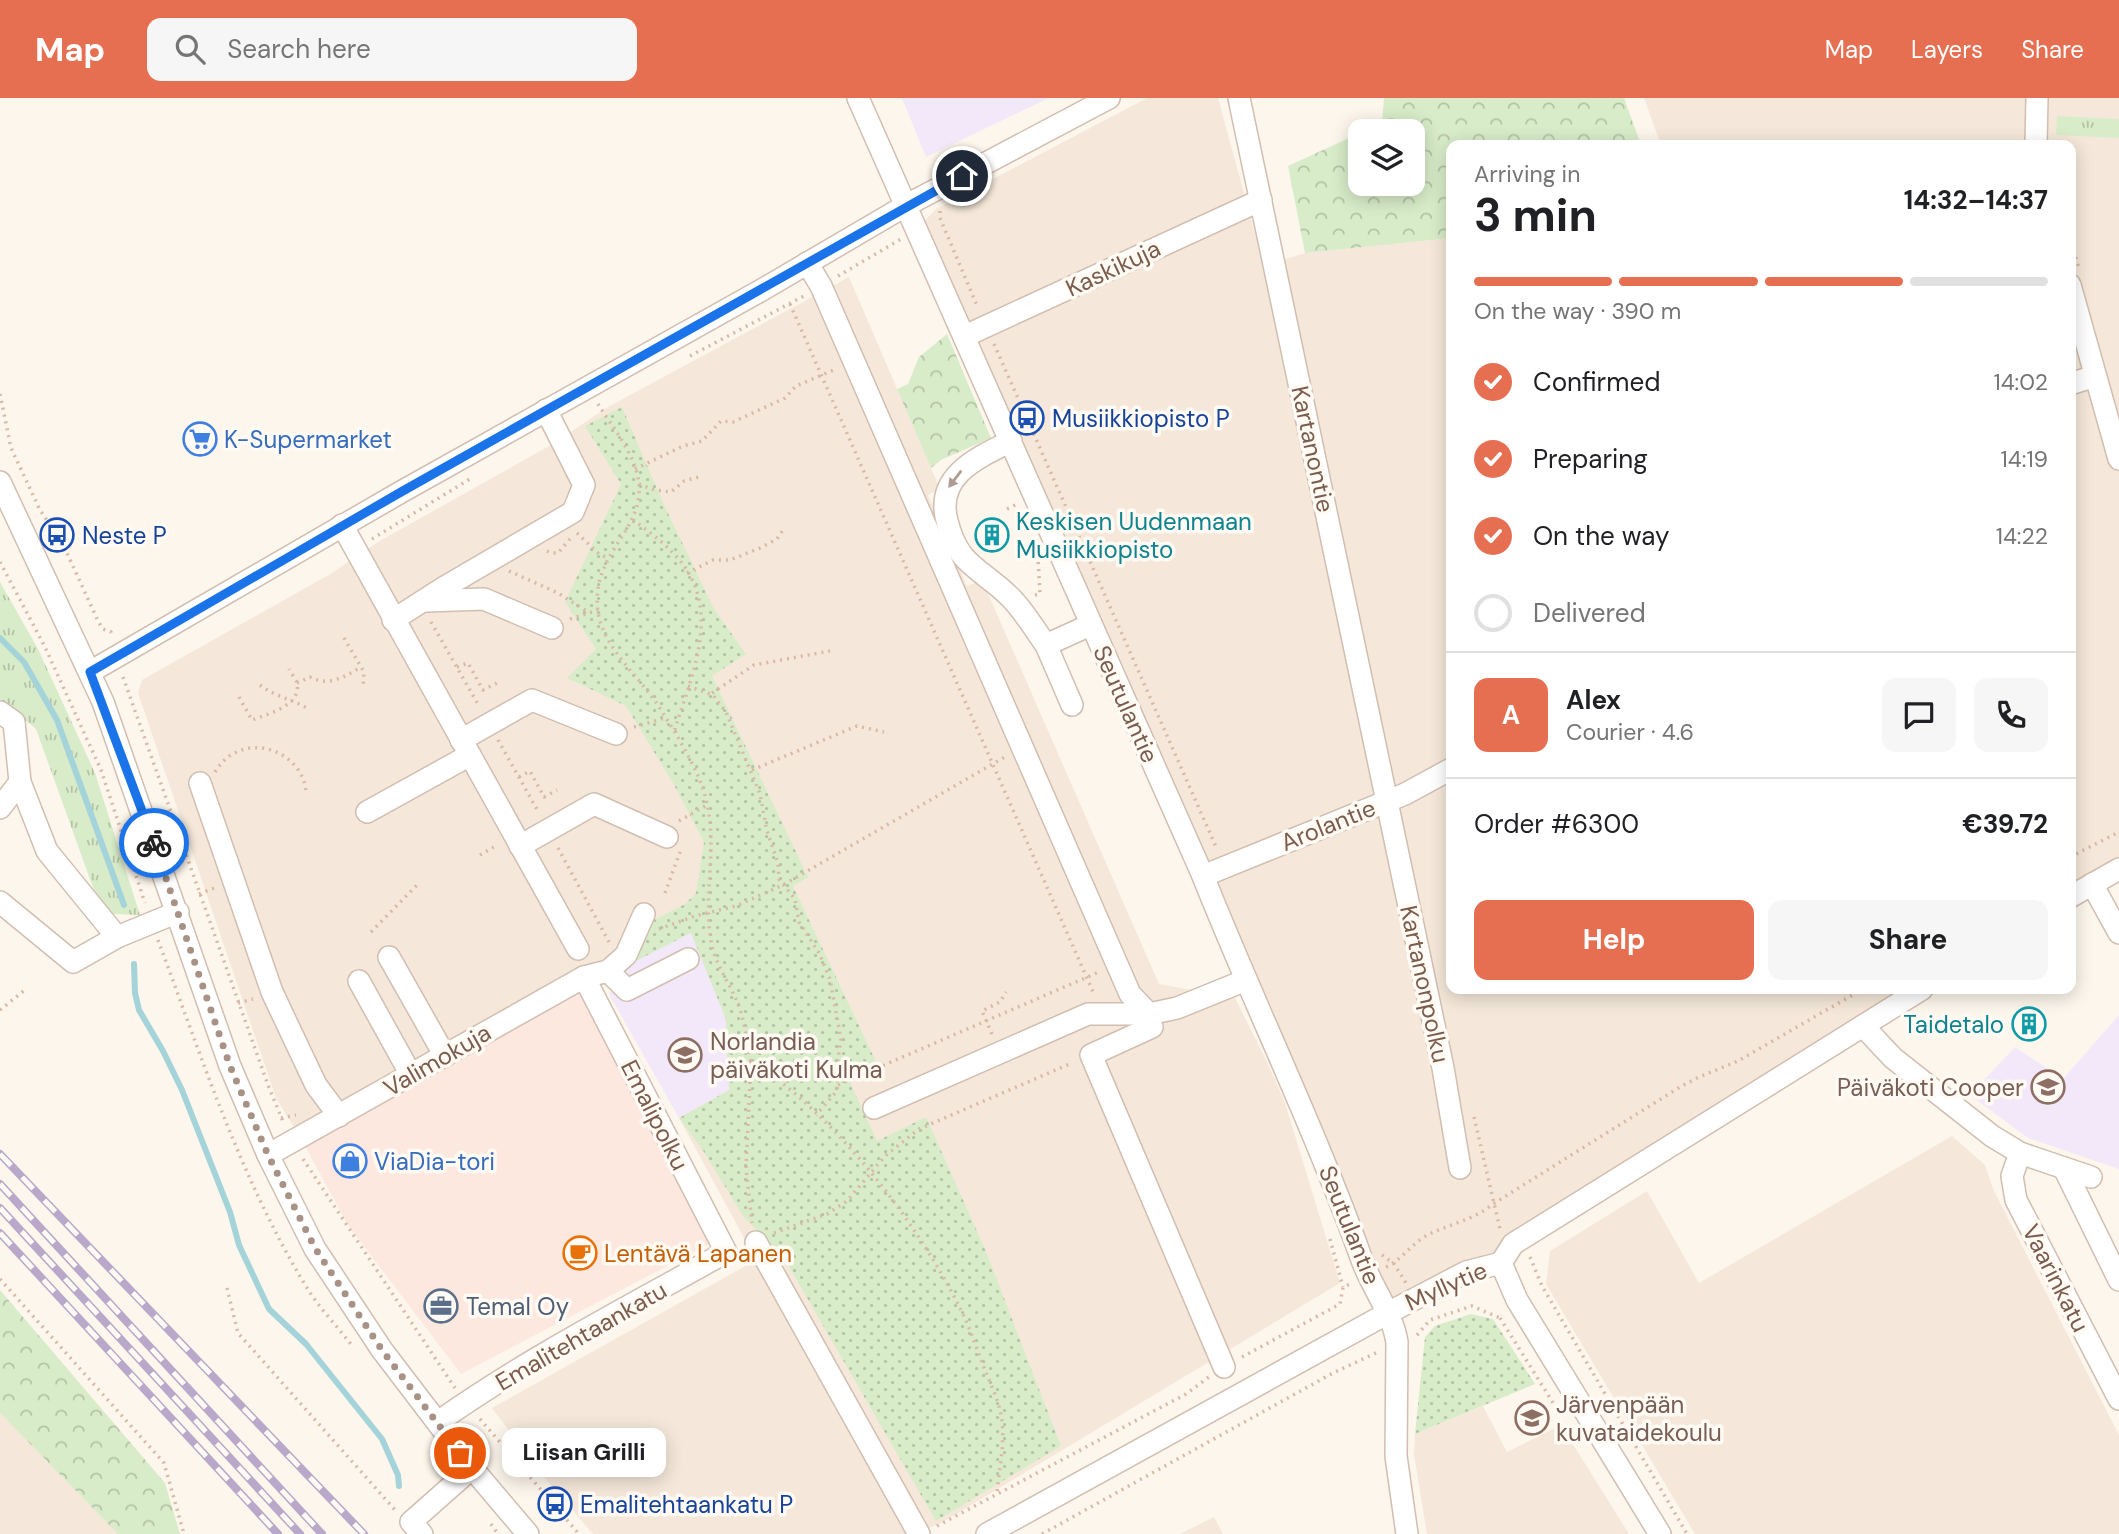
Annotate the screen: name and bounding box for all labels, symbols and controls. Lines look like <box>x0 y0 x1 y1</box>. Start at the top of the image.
search box <box>147 18 637 81</box>
text: Map <box>35 28 105 71</box>
icon: search <box>171 30 209 68</box>
text: Search here <box>227 32 371 66</box>
text: Map <box>1825 34 1873 65</box>
text: Layers <box>1911 34 1983 65</box>
text: Share <box>2021 34 2084 65</box>
map controls <box>1348 119 1425 196</box>
button: layers <box>1348 119 1425 196</box>
pin <box>932 146 992 206</box>
icon: home <box>943 157 981 195</box>
text: Arriving in <box>1474 159 1580 189</box>
text: 14:32–14:37 <box>1904 183 2048 217</box>
text: 3 min <box>1474 185 1597 245</box>
street label: Kaskikuja <box>1061 233 1165 303</box>
text: On the way · 390 m <box>1474 296 1681 326</box>
icon: check <box>1474 363 1512 401</box>
text: Confirmed <box>1533 365 1660 399</box>
text: 14:02 <box>1993 367 2048 397</box>
street label: Kartanontie <box>1284 383 1342 515</box>
bus stop icon: Musiikkiopisto P <box>1008 399 1046 437</box>
place label: Musiikkiopisto P <box>1052 403 1230 434</box>
supermarket icon: K-Supermarket <box>181 420 219 458</box>
place label: K-Supermarket <box>224 424 392 455</box>
icon: check <box>1474 440 1512 478</box>
text: Preparing <box>1533 442 1648 476</box>
text: 14:19 <box>2001 444 2048 474</box>
one-way arrow <box>948 470 962 488</box>
place label: Keskisen Uudenmaan Musiikkiopisto <box>1016 506 1252 565</box>
bus stop icon: Neste P <box>38 516 76 554</box>
building icon: Keskisen Uudenmaan Musiikkiopisto <box>973 516 1011 554</box>
icon: check <box>1474 517 1512 555</box>
text: On the way <box>1533 519 1669 553</box>
place label: Neste P <box>82 520 167 551</box>
text: 14:22 <box>1996 521 2048 551</box>
text: Delivered <box>1533 596 1646 630</box>
street label: Seutulantie <box>1086 640 1166 768</box>
button: chat <box>1882 678 1956 752</box>
button: phone <box>1974 678 2048 752</box>
text: Alex <box>1566 683 1621 717</box>
text: A <box>1502 698 1520 732</box>
text: Courier · 4.6 <box>1566 717 1694 747</box>
street label: Arolantie <box>1276 792 1380 858</box>
text: Order #6300 <box>1474 807 1639 841</box>
text: €39.72 <box>1962 807 2048 841</box>
courier <box>119 808 189 878</box>
icon: bike <box>135 824 173 862</box>
button: Help <box>1474 900 1754 980</box>
button: Share <box>1768 900 2048 980</box>
street label: Kartanonpolku <box>1393 902 1457 1066</box>
building icon: Taidetalo <box>2010 1005 2048 1043</box>
place label: Taidetalo <box>1903 1009 2004 1040</box>
street label: Valimokuja <box>378 1017 496 1103</box>
place label: Norlandia päiväkoti Kulma <box>710 1026 883 1085</box>
school or university icon: Norlandia päiväkoti Kulma <box>666 1036 704 1074</box>
street label: Emalipolku <box>614 1055 696 1175</box>
school or university icon: Päiväkoti Cooper <box>2029 1068 2067 1106</box>
place label: Päiväkoti Cooper <box>1837 1072 2024 1103</box>
shop icon: ViaDia-tori <box>331 1142 369 1180</box>
place label: ViaDia-tori <box>374 1146 495 1177</box>
street label: Seutulantie <box>1312 1161 1388 1289</box>
street label: Vaarinkatu <box>2016 1219 2096 1337</box>
cafe icon: Lentävä Lapanen <box>561 1234 599 1272</box>
place label: Lentävä Lapanen <box>604 1238 792 1269</box>
street label: Myllytie <box>1400 1254 1492 1318</box>
street label: Emalitehtaankatu <box>490 1274 672 1398</box>
office icon: Temal Oy <box>422 1287 460 1325</box>
place label: Temal Oy <box>466 1291 569 1322</box>
place label: Järvenpään kuvataidekoulu <box>1556 1389 1722 1448</box>
school or university icon: Järvenpään kuvataidekoulu <box>1513 1399 1551 1437</box>
pin <box>430 1423 490 1483</box>
callout: Liisan Grilli <box>502 1428 666 1478</box>
icon: bag <box>441 1434 479 1472</box>
text: Liisan Grilli <box>523 1437 645 1467</box>
bus stop icon: Emalitehtaankatu P <box>536 1485 574 1523</box>
place label: Emalitehtaankatu P <box>580 1489 793 1520</box>

